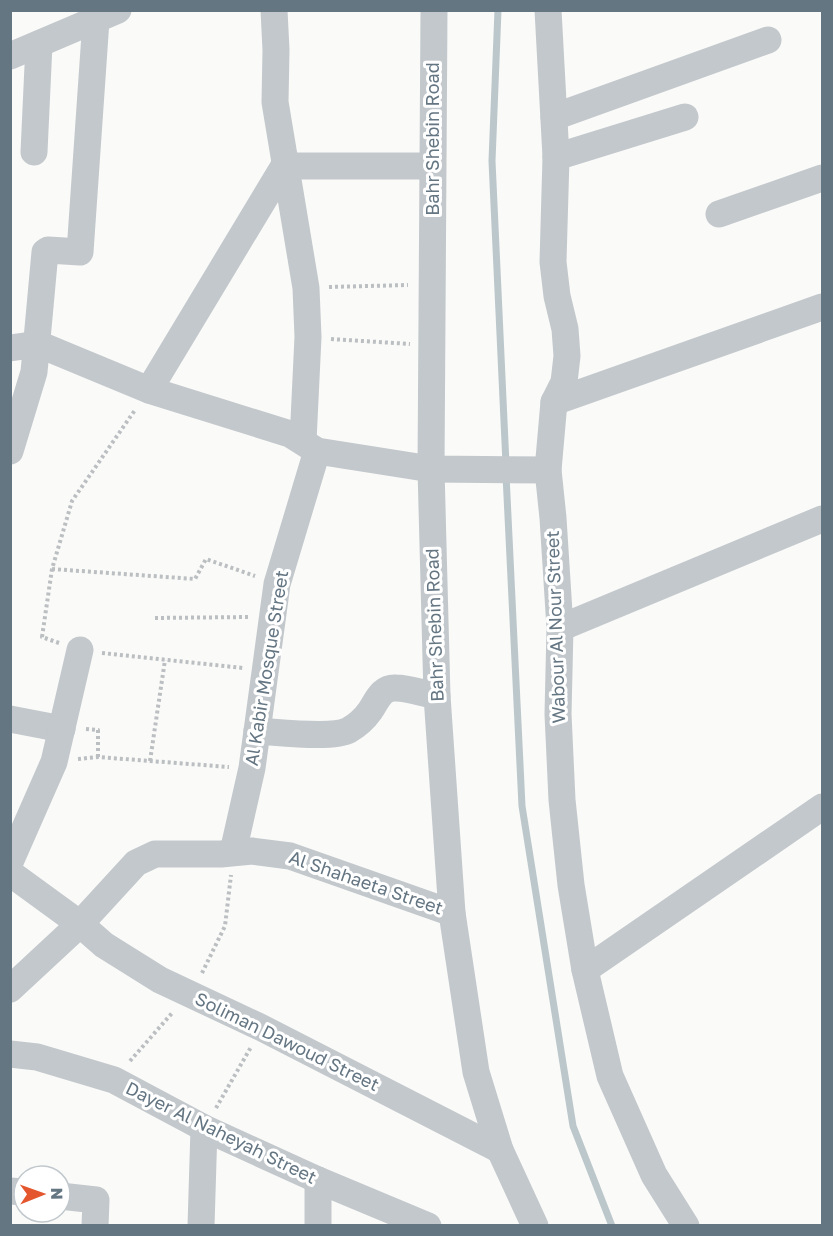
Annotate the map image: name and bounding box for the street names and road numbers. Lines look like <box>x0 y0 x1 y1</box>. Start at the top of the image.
street label: Bahr Shebin Road <box>421 62 443 216</box>
street label: Wabour Al Nour Street <box>541 530 569 724</box>
street label: Bahr Shebin Road <box>420 548 448 702</box>
street label: Al Kabir Mosque Street <box>240 568 292 767</box>
street label: Al Shahaeta Street <box>286 845 446 919</box>
street label: Soliman Dawoud Street <box>192 987 383 1095</box>
street label: Dayer Al Naheyah Street <box>122 1076 320 1188</box>

